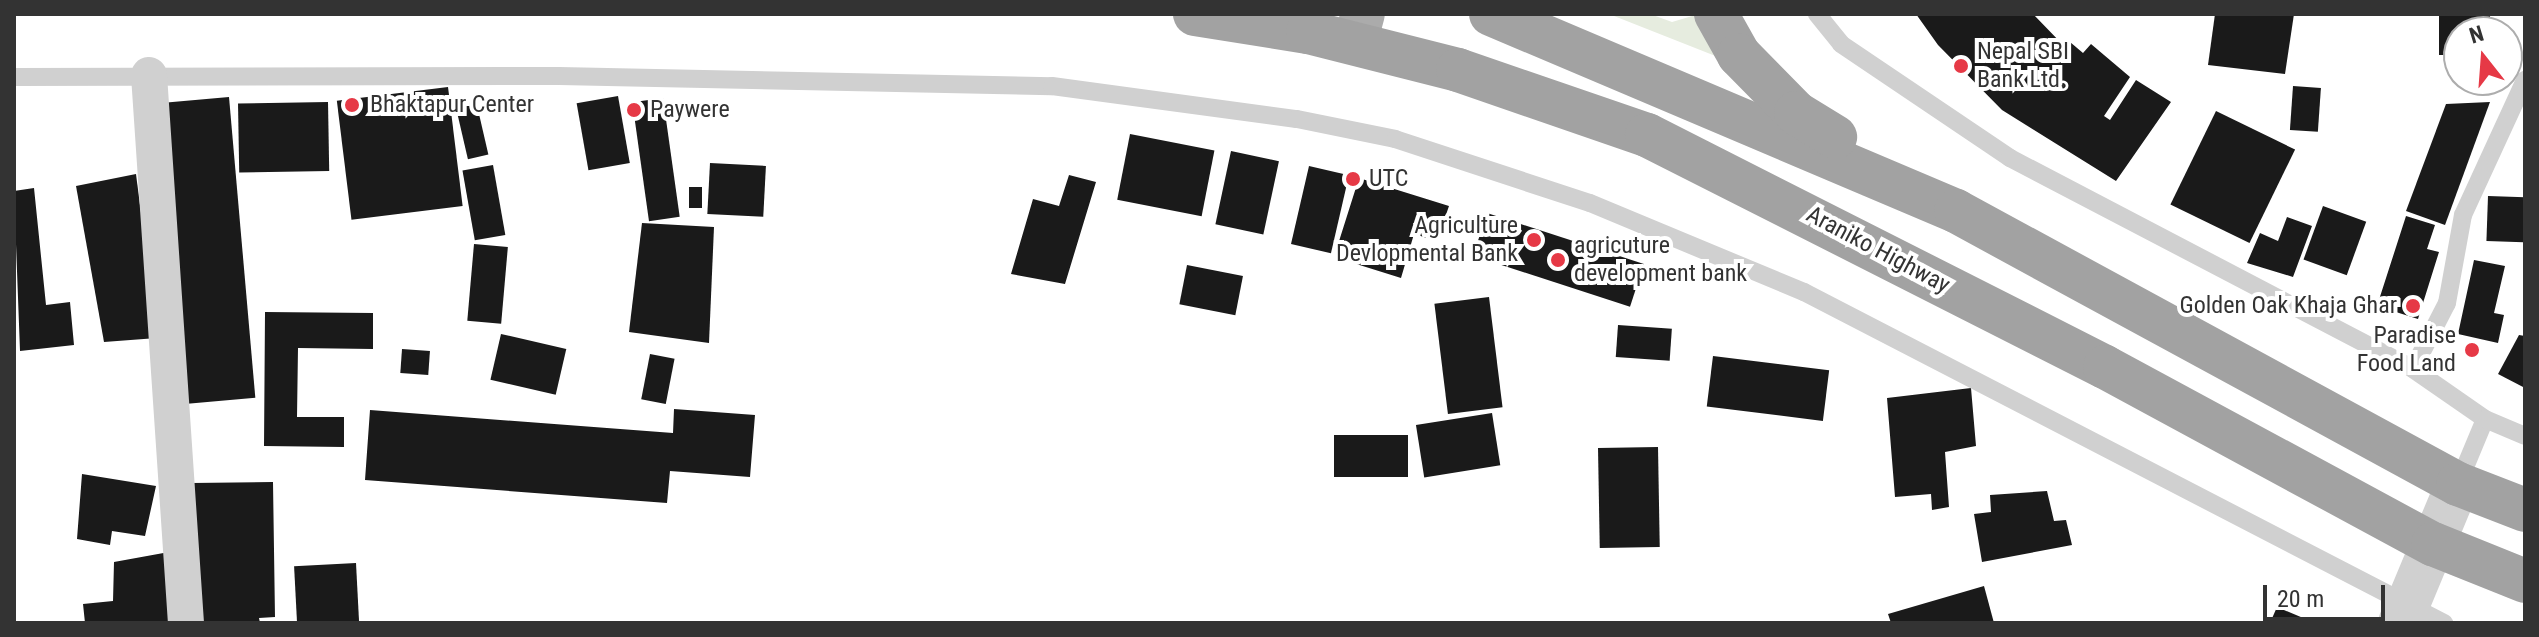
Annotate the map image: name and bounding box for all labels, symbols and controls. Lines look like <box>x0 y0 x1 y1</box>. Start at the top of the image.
north arrow <box>2443 16 2523 96</box>
text: N <box>2466 21 2487 48</box>
place label: Nepal SBI Bank Ltd. <box>1977 38 2069 94</box>
marker: Nepal SBI Bank Ltd. <box>1952 57 1970 75</box>
place label: Bhaktapur Center <box>370 91 534 119</box>
marker: Bhaktapur Center <box>341 94 363 116</box>
place label: Paywere <box>650 96 730 124</box>
marker: Paywere <box>625 101 643 119</box>
place label: UTC <box>1369 165 1408 193</box>
marker: UTC <box>1344 170 1362 188</box>
street label: Araniko Highway <box>1801 200 1955 300</box>
place label: Agriculture Devlopmental Bank <box>1336 212 1518 268</box>
marker: Agriculture Devlopmental Bank <box>1525 231 1543 249</box>
place label: agricuture development bank <box>1574 232 1747 288</box>
marker: agricuture development bank <box>1549 251 1567 269</box>
place label: Golden Oak Khaja Ghar <box>2180 292 2397 320</box>
marker: Golden Oak Khaja Ghar <box>2404 297 2422 315</box>
place label: Paradise Food Land <box>2357 322 2456 378</box>
marker: Paradise Food Land <box>2463 341 2481 359</box>
scale bar <box>2267 569 2389 619</box>
text: 20 m <box>2277 585 2324 613</box>

